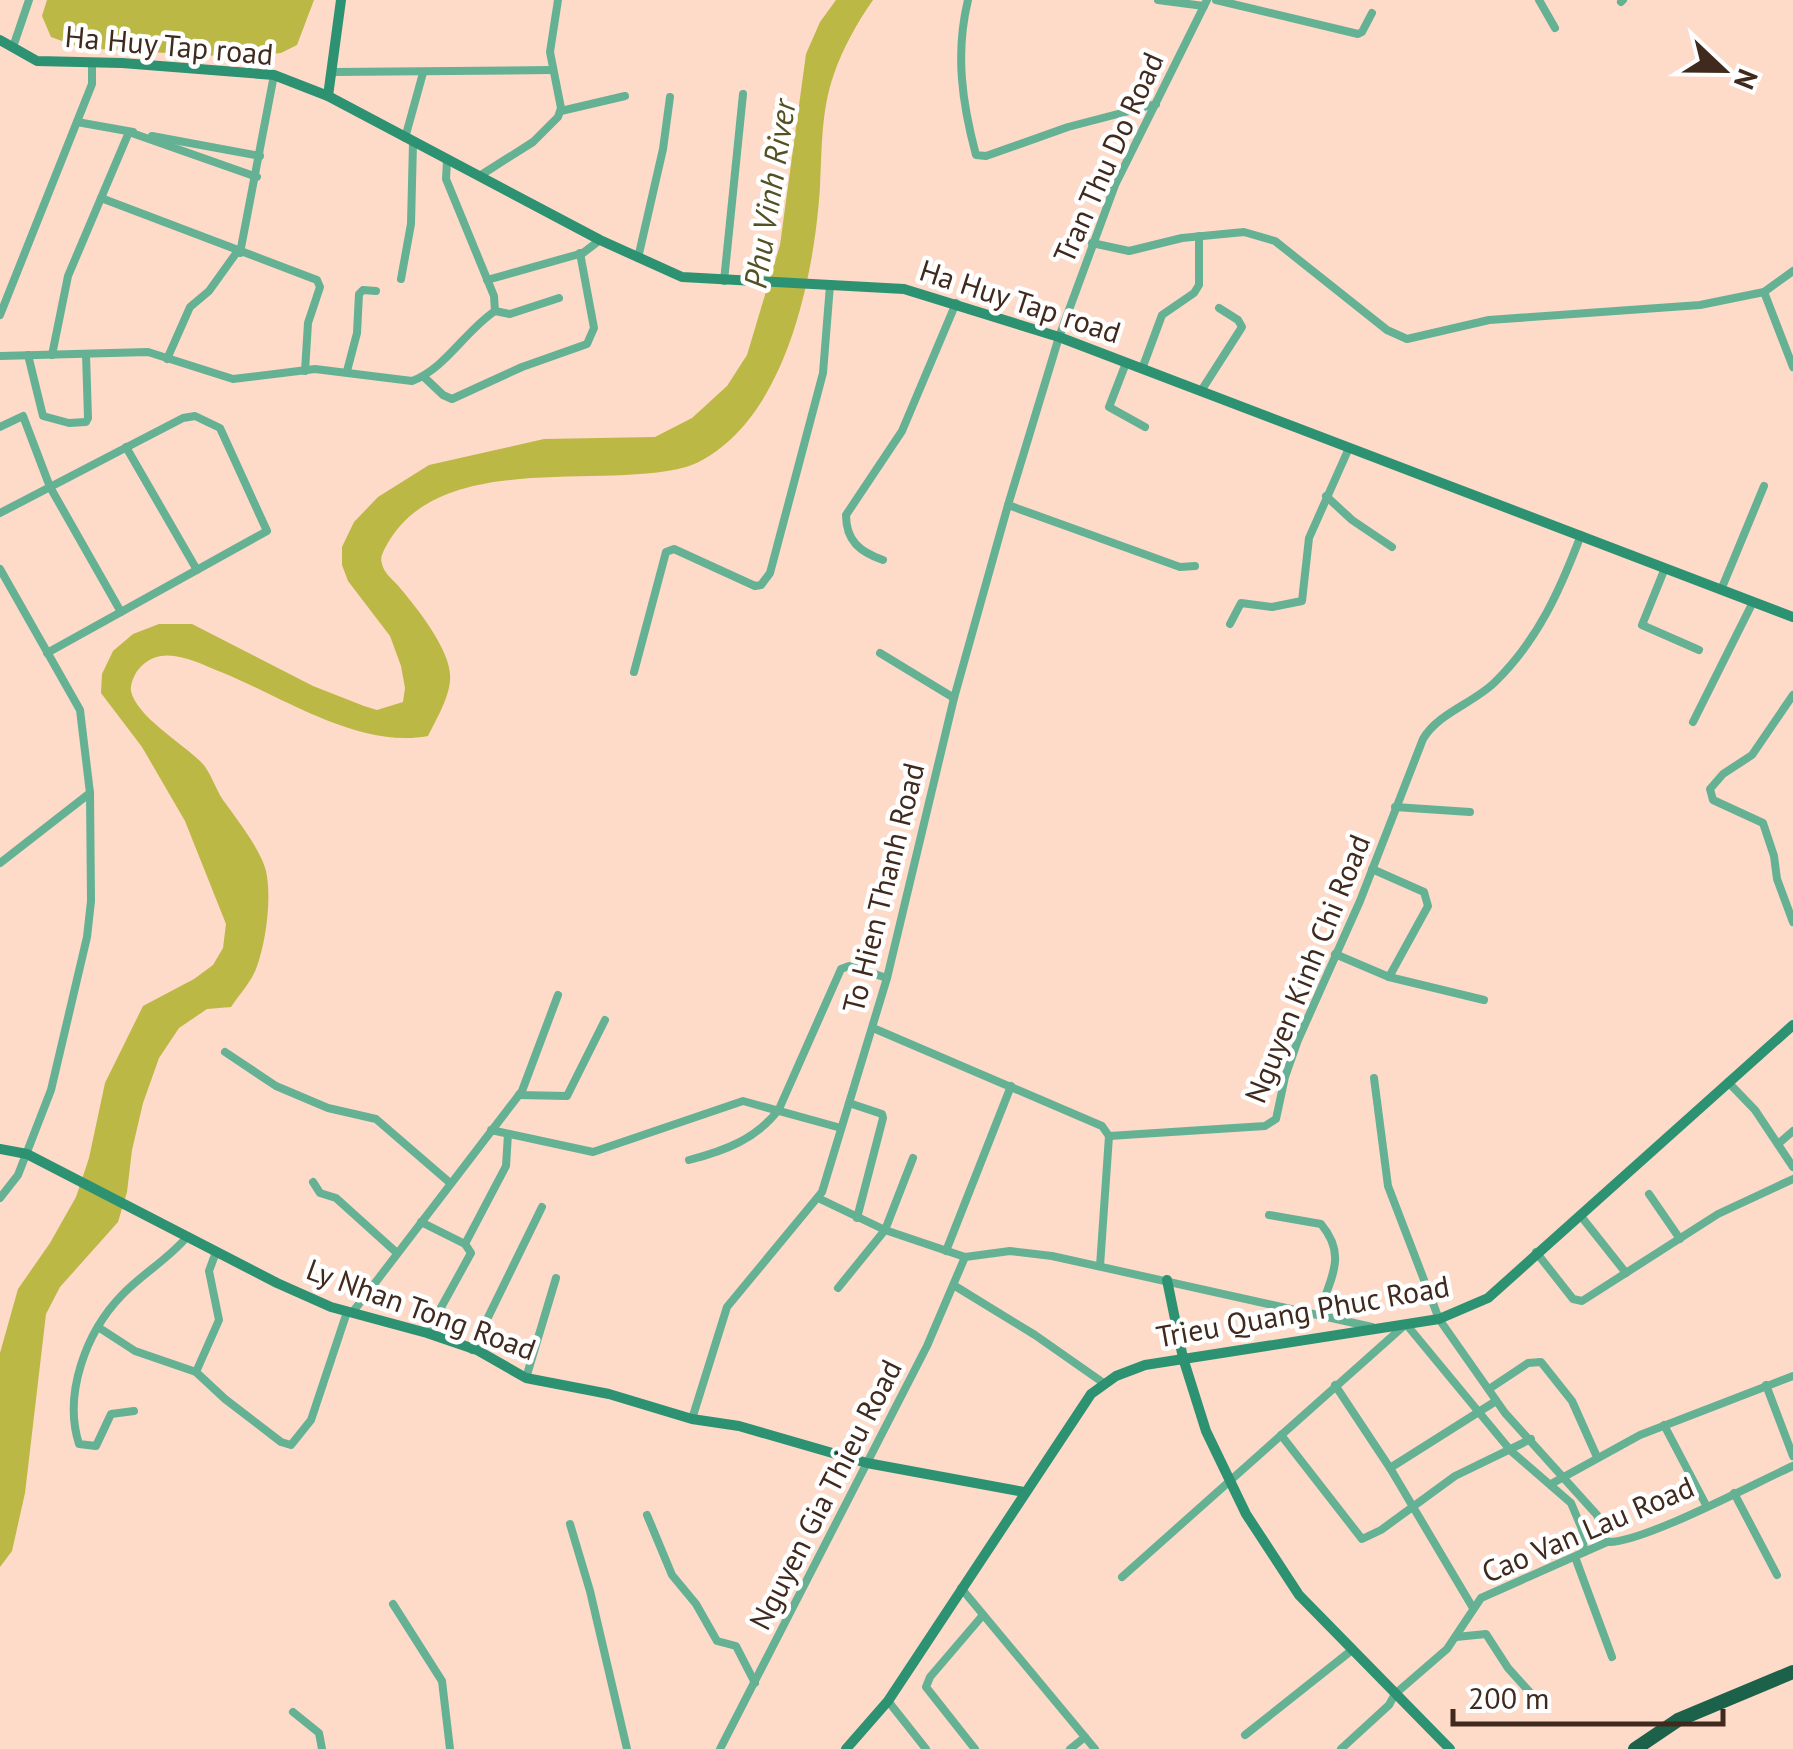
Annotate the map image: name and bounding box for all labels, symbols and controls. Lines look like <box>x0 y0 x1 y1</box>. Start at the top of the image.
street label: Ha Huy Tap road <box>63 16 275 73</box>
north arrow <box>1673 20 1773 120</box>
street label: Tran Thu Do Road <box>1044 46 1172 269</box>
text: N <box>1726 64 1767 95</box>
water label: Phu Vinh River <box>733 94 805 291</box>
street label: Ha Huy Tap road <box>915 250 1126 351</box>
street label: To Hien Thanh Road <box>833 759 932 1017</box>
street label: Nguyen Kinh Chi Road <box>1235 829 1378 1108</box>
street label: Ly Nhan Tong Road <box>301 1249 542 1368</box>
street label: Trieu Quang Phuc Road <box>1153 1266 1452 1356</box>
street label: Nguyen Gia Thieu Road <box>740 1353 910 1636</box>
street label: Cao Van Lau Road <box>1475 1466 1700 1591</box>
scale bar <box>1453 1664 1723 1726</box>
text: 200 m <box>1468 1678 1549 1717</box>

